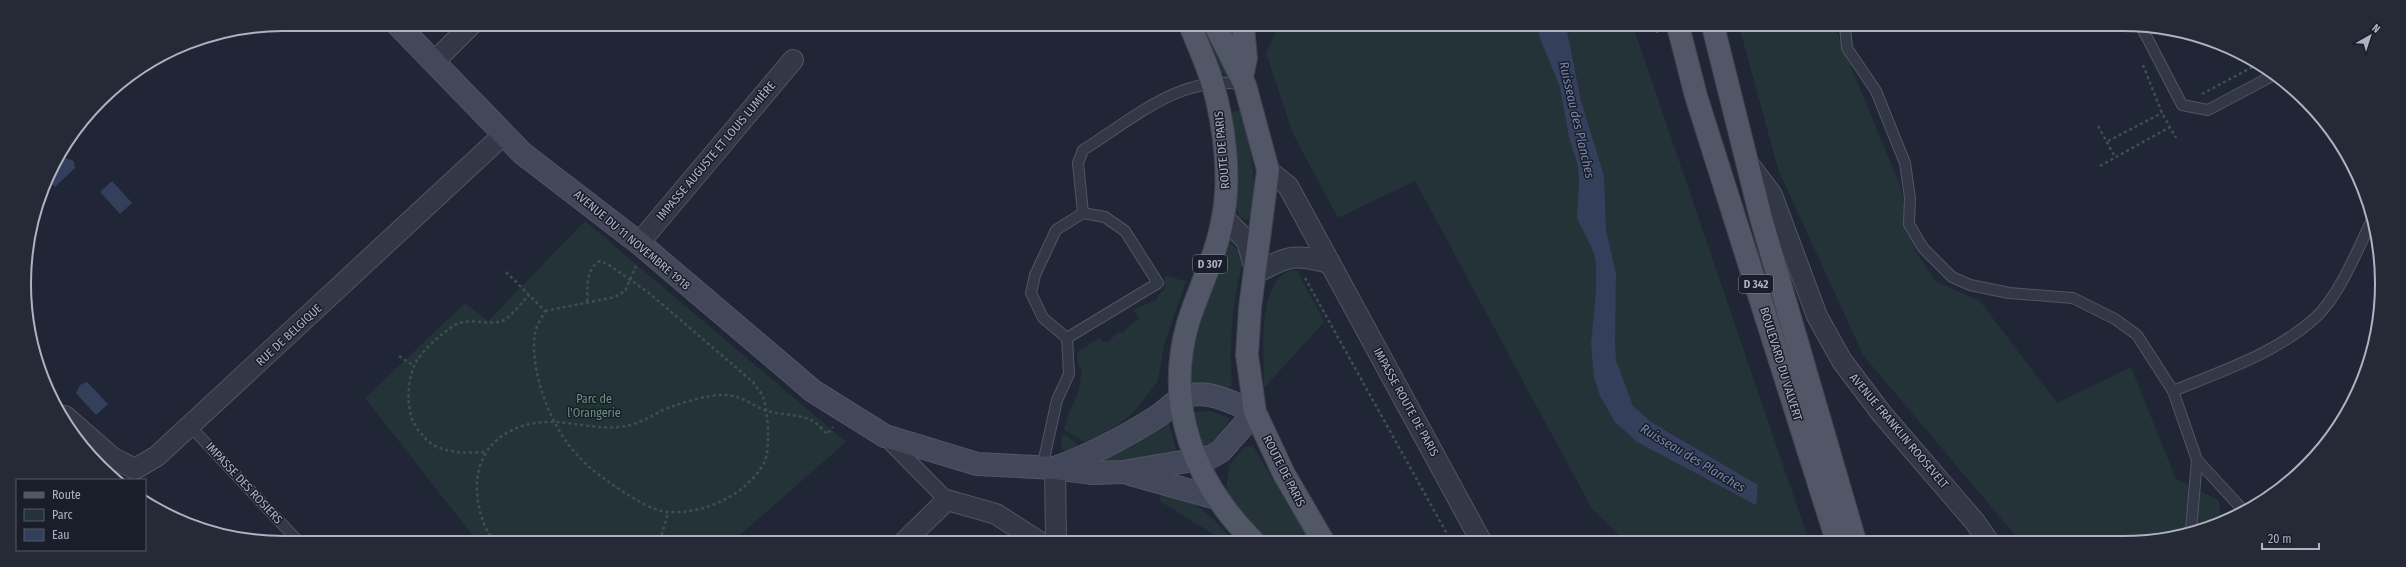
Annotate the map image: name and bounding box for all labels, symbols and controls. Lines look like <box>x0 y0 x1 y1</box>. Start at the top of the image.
north arrow <box>2350 16 2390 56</box>
text: N <box>2369 21 2383 36</box>
water label: Ruisseau des Planches <box>1556 60 1598 180</box>
street label: IMPASSE AUGUSTE ET LOUIS LUMIÈRE <box>653 78 779 223</box>
street label: ROUTE DE PARIS <box>1212 111 1232 189</box>
street label: AVENUE DU 11 NOVEMBRE 1918 <box>571 187 693 293</box>
road number: D 307 <box>1193 255 1227 273</box>
road number: D 342 <box>1739 275 1773 293</box>
street label: RUE DE BELGIQUE <box>253 301 325 369</box>
street label: BOULEVARD DU VALVERT <box>1757 306 1805 423</box>
street label: IMPASSE ROUTE DE PARIS <box>1370 345 1442 459</box>
street label: AVENUE FRANKLIN ROOSEVELT <box>1847 371 1951 492</box>
park label: Parc de l'Orangerie <box>567 392 621 420</box>
water label: Ruisseau des Planches <box>1638 421 1749 495</box>
street label: ROUTE DE PARIS <box>1260 433 1308 509</box>
street label: IMPASSE DES ROSIERS <box>203 439 285 527</box>
legend <box>16 479 146 551</box>
text: Route <box>52 488 81 502</box>
text: Parc <box>52 508 73 522</box>
scale bar <box>2262 525 2319 551</box>
text: Eau <box>52 528 70 542</box>
text: 20 m <box>2268 532 2292 546</box>

